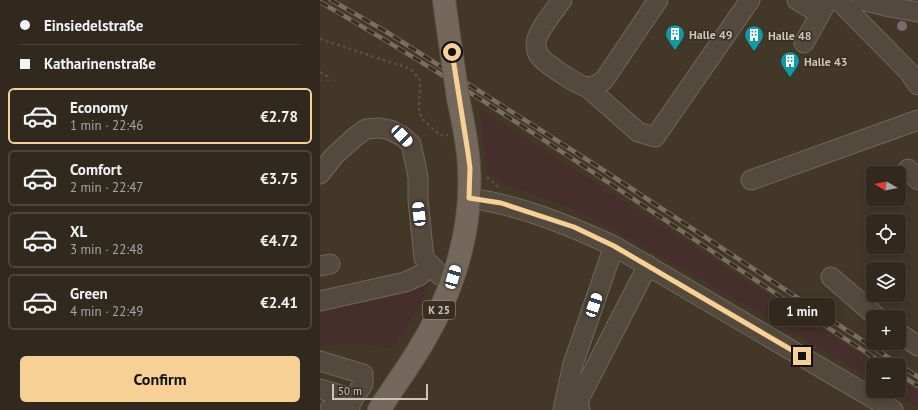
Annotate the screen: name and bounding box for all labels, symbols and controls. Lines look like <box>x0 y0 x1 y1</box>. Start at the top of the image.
text: Einsiedelstraße <box>44 16 143 35</box>
building icon: Halle 49 <box>664 23 686 51</box>
building icon: Halle 48 <box>743 24 765 52</box>
place label: Halle 49 <box>689 27 733 42</box>
place label: Halle 48 <box>768 28 812 43</box>
route start <box>443 43 461 61</box>
building icon: Halle 43 <box>779 50 801 78</box>
text: Katharinenstraße <box>44 54 156 73</box>
place label: Halle 43 <box>804 54 848 69</box>
icon: car <box>22 98 58 134</box>
text: Economy <box>70 98 128 117</box>
text: €2.78 <box>260 107 298 126</box>
text: 1 min · 22:46 <box>70 117 143 134</box>
car <box>389 123 415 149</box>
icon: car <box>22 160 58 196</box>
text: Comfort <box>70 160 122 179</box>
north arrow <box>866 166 906 206</box>
map controls <box>866 166 906 398</box>
text: €3.75 <box>260 169 298 188</box>
text: 2 min · 22:47 <box>70 179 143 196</box>
car <box>412 201 426 227</box>
button: locate <box>866 214 906 254</box>
icon: car <box>22 222 58 258</box>
text: XL <box>70 222 87 241</box>
text: €4.72 <box>260 231 298 250</box>
text: 3 min · 22:48 <box>70 241 143 258</box>
button: layers <box>866 262 906 302</box>
car <box>444 264 462 290</box>
icon: car <box>22 284 58 320</box>
text: Green <box>70 284 108 303</box>
car <box>584 292 604 318</box>
text: €2.41 <box>260 293 298 312</box>
callout: 1 min <box>769 298 835 326</box>
road number: K 25 <box>423 301 455 319</box>
text: 4 min · 22:49 <box>70 303 143 320</box>
text: 1 min <box>786 303 818 320</box>
button: + <box>866 310 906 350</box>
route end <box>793 347 811 365</box>
button: Confirm <box>20 356 300 402</box>
button: − <box>866 358 906 398</box>
scale bar <box>332 382 428 401</box>
text: 50 m <box>338 384 362 398</box>

